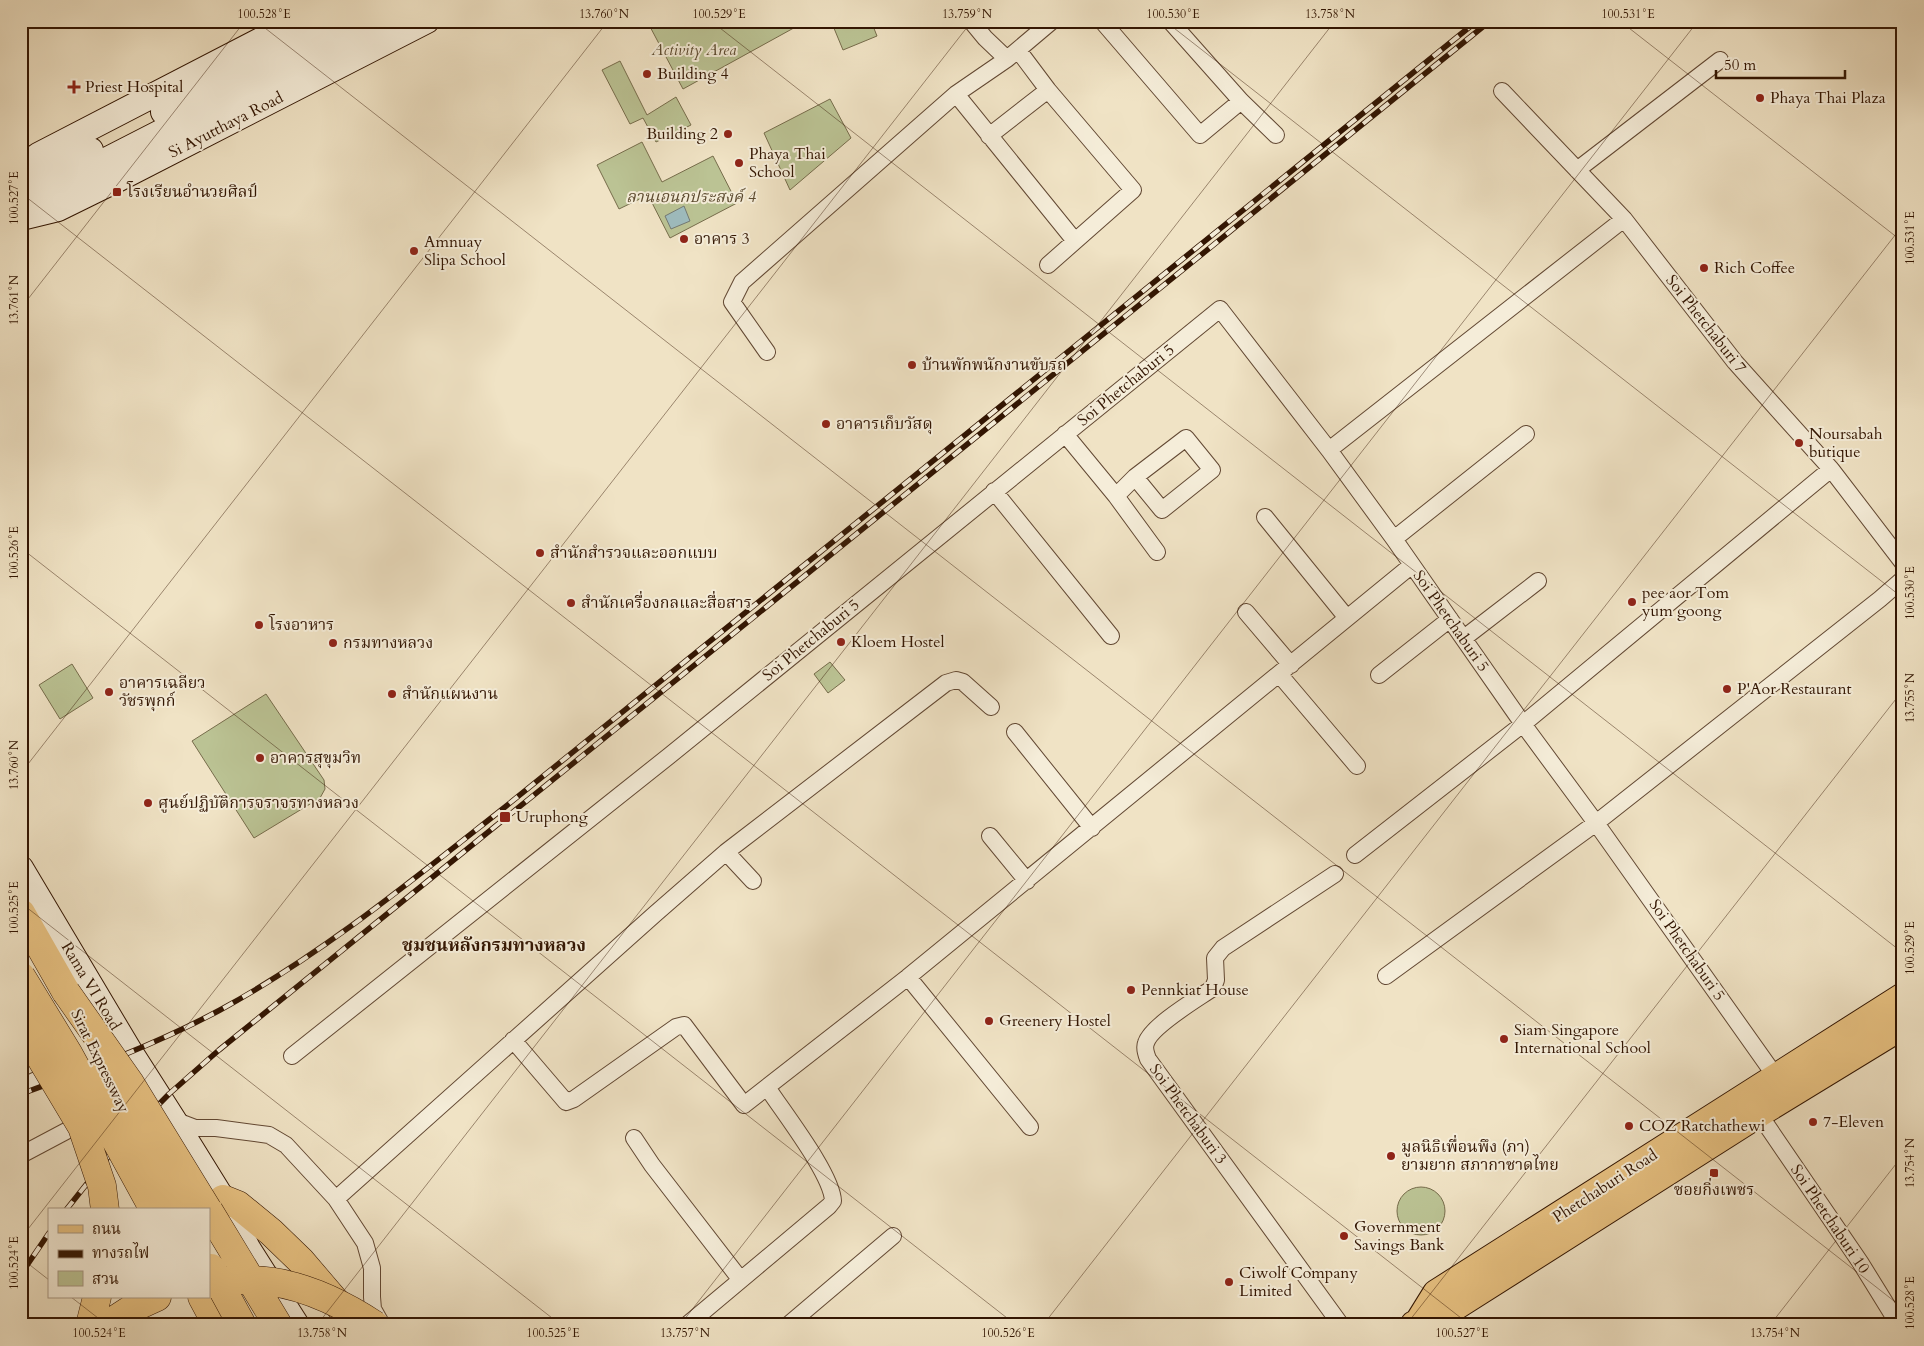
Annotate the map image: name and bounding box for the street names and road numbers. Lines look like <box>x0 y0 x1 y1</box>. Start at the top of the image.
street label: Si Ayutthaya Road <box>165 86 288 163</box>
street label: Soi Phetchaburi 7 <box>1661 270 1751 378</box>
street label: Soi Phetchaburi 5 <box>1073 339 1179 431</box>
street label: Soi Phetchaburi 5 <box>1408 566 1494 676</box>
street label: Soi Phetchaburi 5 <box>758 594 864 686</box>
street label: Soi Phetchaburi 5 <box>1644 895 1730 1005</box>
street label: Rama VI Road <box>56 938 126 1035</box>
street label: Sirat Expressway <box>65 1005 135 1117</box>
street label: Soi Phetchaburi 3 <box>1144 1059 1232 1169</box>
street label: Phetchaburi Road <box>1548 1144 1662 1228</box>
street label: Soi Phetchaburi 10 <box>1785 1160 1875 1278</box>

